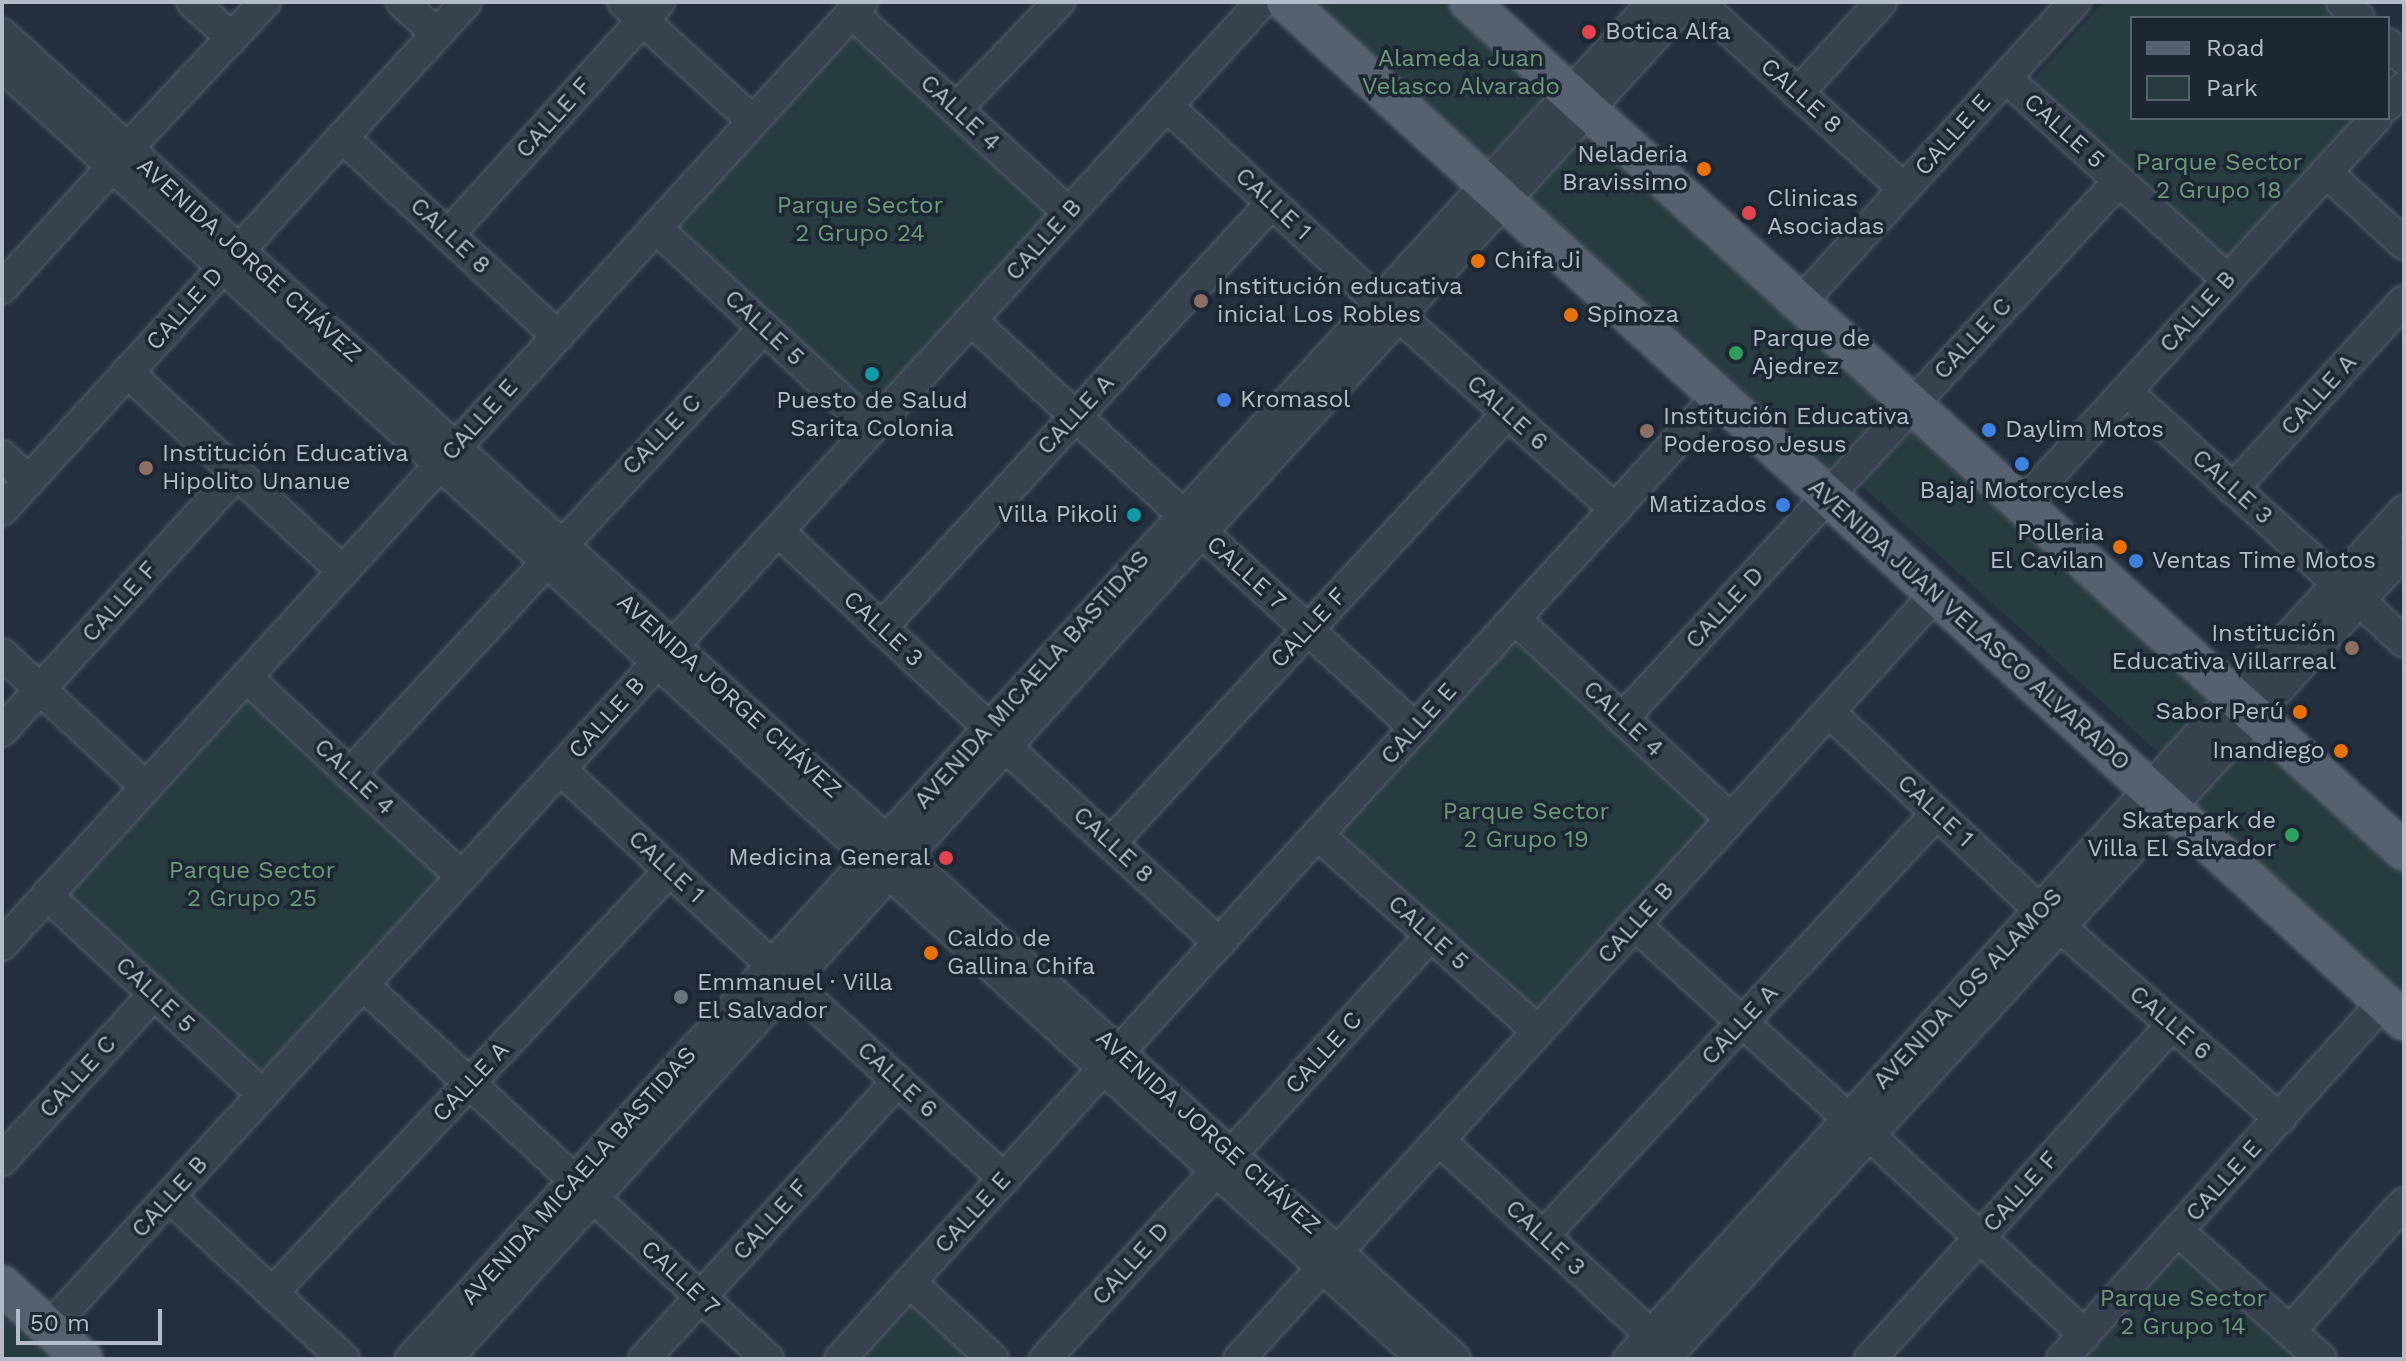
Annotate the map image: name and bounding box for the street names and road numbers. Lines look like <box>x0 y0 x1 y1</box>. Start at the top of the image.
street label: CALLE 8 <box>1754 52 1848 140</box>
street label: CALLE 4 <box>914 69 1006 157</box>
street label: CALLE F <box>510 72 598 164</box>
street label: CALLE 5 <box>2018 87 2110 175</box>
street label: CALLE E <box>1909 88 1997 182</box>
street label: AVENIDA JORGE CHÁVEZ <box>130 151 368 369</box>
street label: CALLE 1 <box>1229 161 1317 247</box>
street label: CALLE 8 <box>404 192 496 280</box>
street label: CALLE B <box>1000 193 1088 287</box>
street label: CALLE D <box>140 262 230 356</box>
street label: CALLE B <box>2154 265 2242 359</box>
street label: CALLE 5 <box>718 284 810 372</box>
street label: CALLE C <box>1928 292 2018 386</box>
street label: CALLE A <box>2275 348 2363 442</box>
street label: CALLE A <box>1031 368 1121 462</box>
street label: CALLE 6 <box>1461 369 1553 457</box>
street label: CALLE E <box>436 373 524 467</box>
street label: CALLE C <box>617 389 707 481</box>
street label: CALLE 3 <box>2186 443 2278 531</box>
street label: AVENIDA JUAN VELASCO ALVARADO <box>1801 472 2137 778</box>
street label: CALLE 7 <box>1200 530 1292 616</box>
street label: AVENIDA MICAELA BASTIDAS <box>908 544 1156 816</box>
street label: CALLE F <box>76 556 164 648</box>
street label: CALLE D <box>1680 561 1770 655</box>
street label: CALLE F <box>1265 582 1353 674</box>
street label: CALLE 3 <box>837 585 929 673</box>
street label: AVENIDA JORGE CHÁVEZ <box>610 587 848 805</box>
street label: CALLE B <box>563 671 651 765</box>
street label: CALLE 4 <box>1577 675 1669 763</box>
street label: CALLE E <box>1375 677 1463 771</box>
street label: CALLE 4 <box>308 733 400 821</box>
street label: CALLE 1 <box>1891 768 1979 854</box>
street label: CALLE 8 <box>1067 801 1159 889</box>
street label: CALLE 1 <box>622 824 710 910</box>
street label: CALLE B <box>1592 876 1680 970</box>
street label: AVENIDA LOS ALAMOS <box>1867 882 2069 1096</box>
street label: CALLE 5 <box>1382 889 1474 977</box>
street label: CALLE 5 <box>109 951 201 1039</box>
street label: CALLE A <box>1695 978 1785 1072</box>
street label: CALLE 6 <box>2123 980 2217 1066</box>
street label: CALLE C <box>1280 1006 1368 1100</box>
street label: AVENIDA JORGE CHÁVEZ <box>1089 1023 1327 1241</box>
street label: CALLE C <box>34 1030 122 1124</box>
street label: CALLE A <box>426 1035 516 1129</box>
street label: CALLE 6 <box>851 1036 943 1124</box>
street label: AVENIDA MICAELA BASTIDAS <box>455 1040 703 1312</box>
street label: CALLE E <box>2180 1134 2268 1228</box>
street label: CALLE F <box>1977 1146 2065 1238</box>
street label: CALLE B <box>126 1150 214 1244</box>
street label: CALLE E <box>929 1166 1017 1260</box>
street label: CALLE F <box>727 1174 815 1266</box>
street label: CALLE 3 <box>1499 1194 1591 1282</box>
street label: CALLE D <box>1086 1217 1176 1311</box>
street label: CALLE 7 <box>634 1234 726 1322</box>

